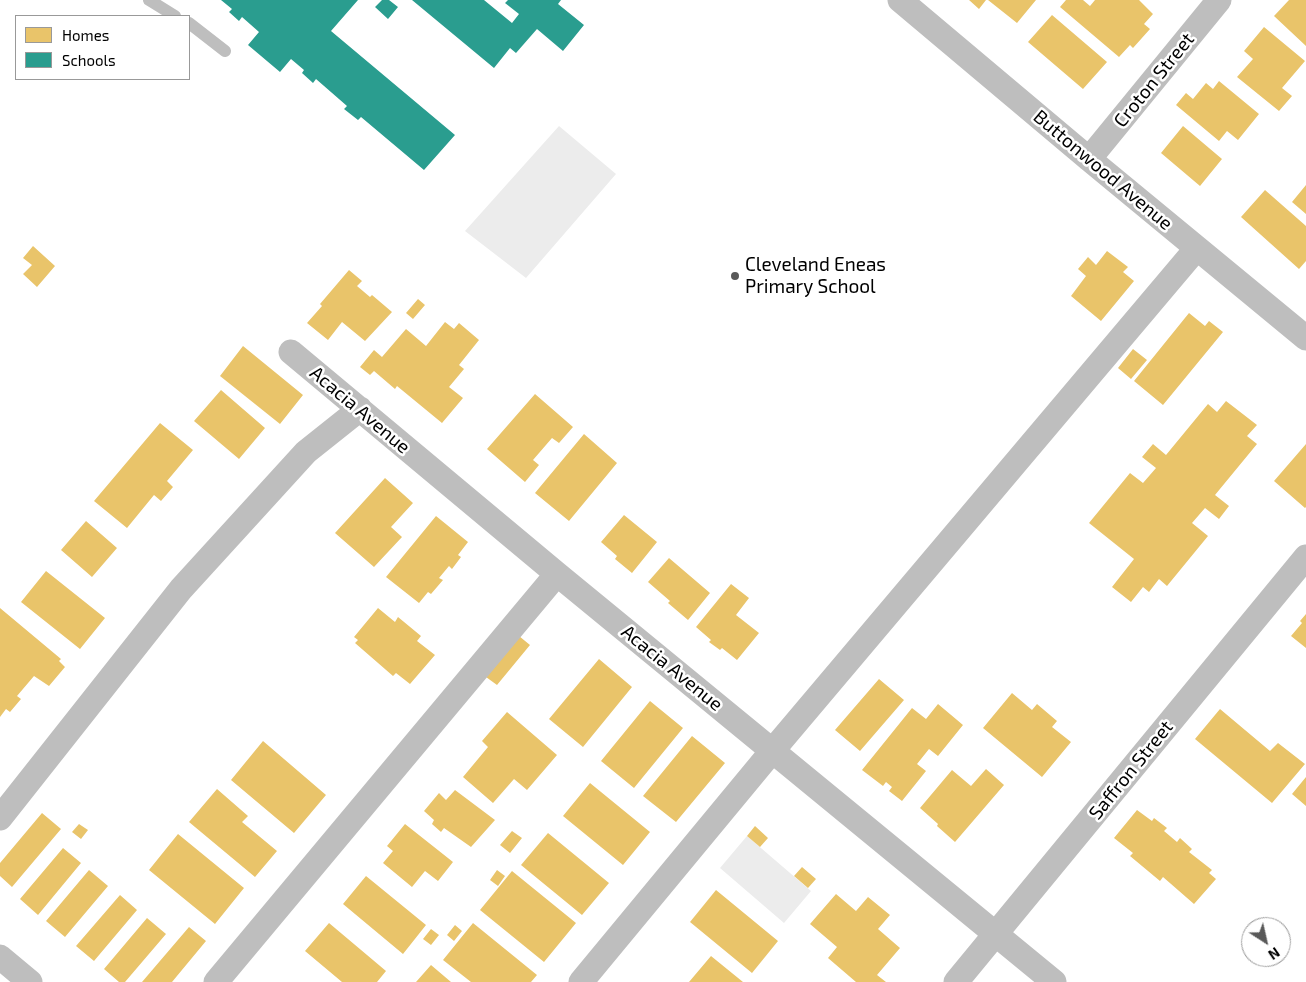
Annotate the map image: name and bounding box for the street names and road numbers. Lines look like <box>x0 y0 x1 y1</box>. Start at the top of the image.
street label: Croton Street <box>1109 28 1199 132</box>
street label: Buttonwood Avenue <box>1029 105 1177 235</box>
street label: Acacia Avenue <box>305 361 415 459</box>
street label: Acacia Avenue <box>617 620 727 716</box>
street label: Saffron Street <box>1084 716 1178 824</box>

